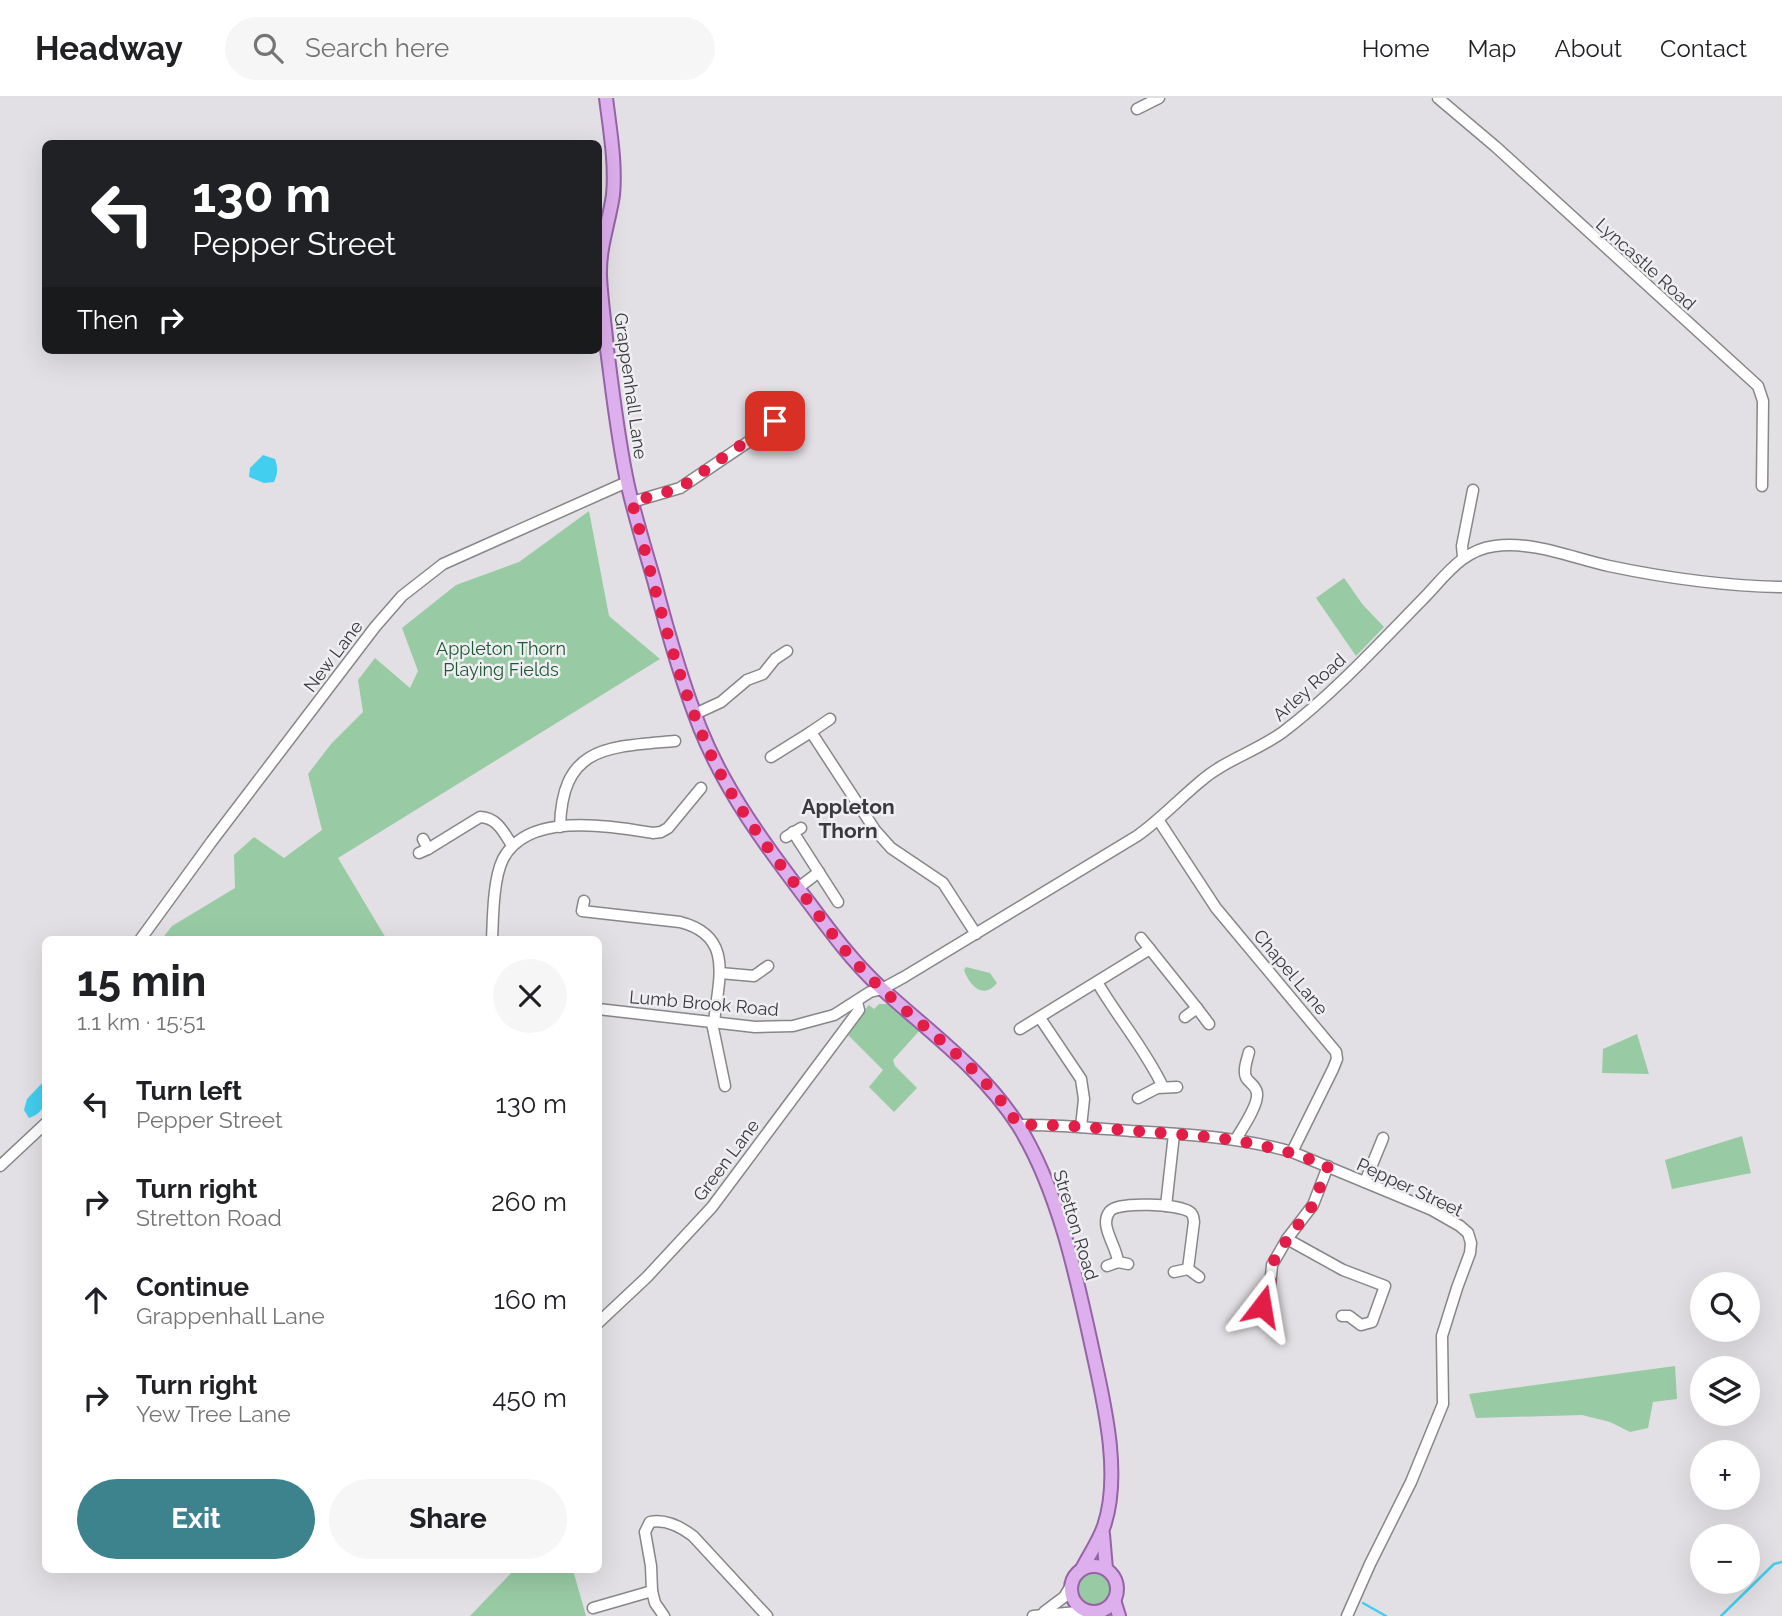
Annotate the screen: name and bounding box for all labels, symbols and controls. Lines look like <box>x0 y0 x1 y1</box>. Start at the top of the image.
search box <box>225 17 715 80</box>
text: Headway <box>35 29 183 68</box>
icon: search <box>249 29 287 67</box>
text: Search here <box>305 33 449 63</box>
text: Home <box>1362 34 1430 63</box>
text: Map <box>1468 34 1516 63</box>
text: About <box>1554 34 1622 63</box>
text: Contact <box>1660 34 1747 63</box>
text: 130 m <box>192 166 331 223</box>
icon: left <box>77 168 168 259</box>
street label: Lyncastle Road <box>1592 214 1700 314</box>
text: Pepper Street <box>192 225 396 262</box>
icon: right <box>152 301 190 339</box>
text: Then <box>77 305 138 335</box>
street label: Grappenhall Lane <box>610 311 652 461</box>
pin <box>745 391 805 451</box>
icon: arrive <box>756 402 794 440</box>
street label: New Lane <box>299 616 367 696</box>
park label: Appleton Thorn Playing Fields <box>436 638 566 680</box>
street label: Arley Road <box>1268 649 1350 725</box>
district label: Appleton Thorn <box>801 794 895 843</box>
street label: Chapel Lane <box>1249 925 1333 1019</box>
text: 15 min <box>77 957 206 1006</box>
button: close <box>493 959 567 1033</box>
street label: Lumb Brook Road <box>628 986 780 1020</box>
text: 1.1 km · 15:51 <box>77 1008 205 1035</box>
text: Turn left <box>136 1076 242 1106</box>
icon: left <box>77 1085 115 1123</box>
text: 130 m <box>496 1089 567 1119</box>
text: Pepper Street <box>136 1106 283 1133</box>
street label: Green Lane <box>689 1115 764 1205</box>
street label: Pepper Street <box>1354 1153 1466 1221</box>
street label: Stretton Road <box>1049 1167 1103 1283</box>
text: Turn right <box>136 1174 257 1204</box>
icon: right <box>77 1183 115 1221</box>
text: 260 m <box>491 1187 567 1217</box>
text: Stretton Road <box>136 1204 282 1231</box>
position arrow <box>1225 1269 1299 1343</box>
text: Continue <box>136 1272 249 1302</box>
map controls <box>1690 1272 1760 1594</box>
button: search <box>1690 1272 1760 1342</box>
icon: ahead <box>77 1281 115 1319</box>
text: 160 m <box>494 1285 567 1315</box>
text: Grappenhall Lane <box>136 1302 325 1329</box>
button: layers <box>1690 1356 1760 1426</box>
text: Turn right <box>136 1370 257 1400</box>
icon: right <box>77 1379 115 1417</box>
text: 450 m <box>492 1383 567 1413</box>
text: Yew Tree Lane <box>136 1400 291 1427</box>
button: + <box>1690 1440 1760 1510</box>
button: Exit <box>77 1479 315 1559</box>
button: Share <box>329 1479 567 1559</box>
button: − <box>1690 1524 1760 1594</box>

